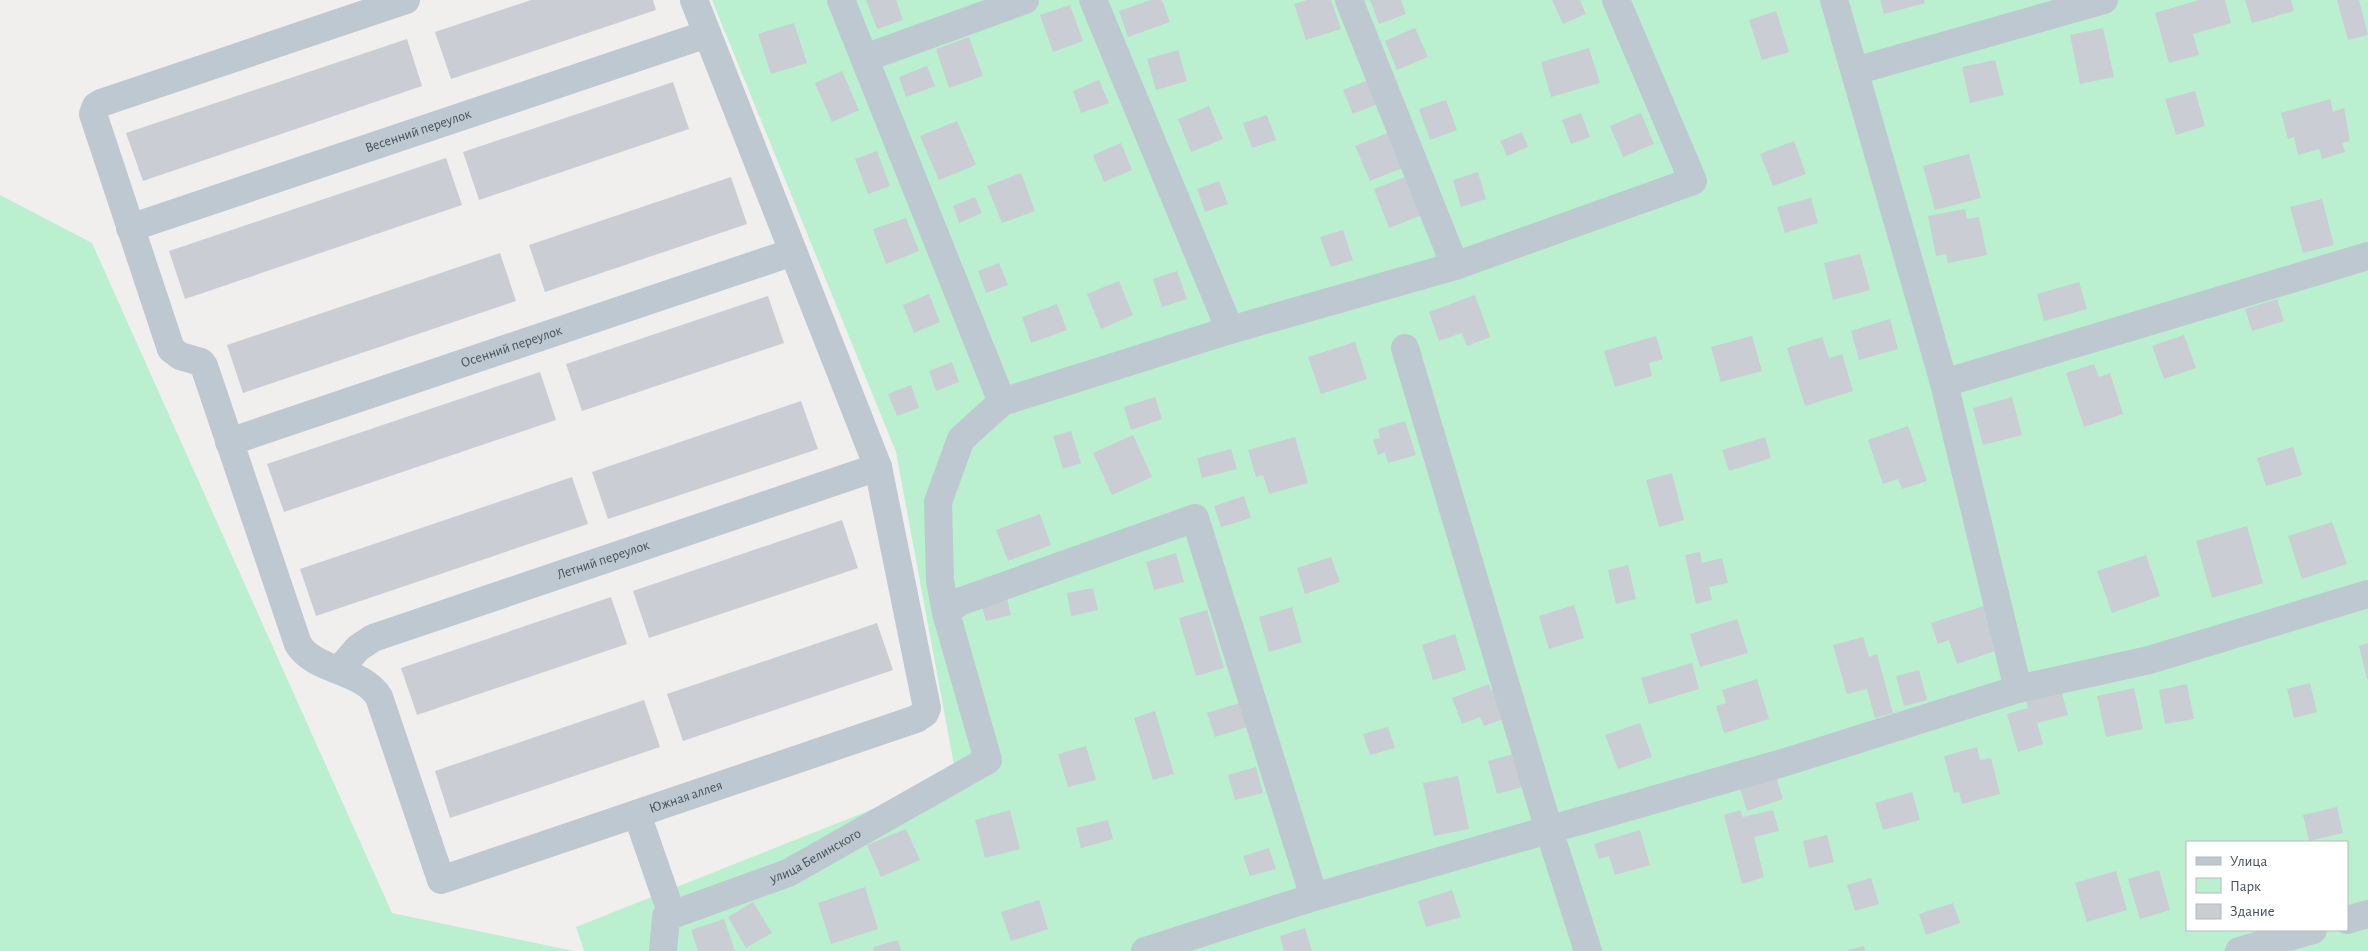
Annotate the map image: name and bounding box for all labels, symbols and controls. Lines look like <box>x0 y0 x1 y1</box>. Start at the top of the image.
street label: Весенний переулок <box>363 107 473 155</box>
street label: Осенний переулок <box>459 323 564 370</box>
street label: Летний переулок <box>555 538 652 582</box>
street label: Южная аллея <box>648 778 724 816</box>
street label: улица Белинского <box>767 826 864 886</box>
legend <box>2186 841 2348 931</box>
text: Улица <box>2230 854 2267 869</box>
text: Парк <box>2230 879 2261 894</box>
text: Здание <box>2230 904 2275 919</box>

